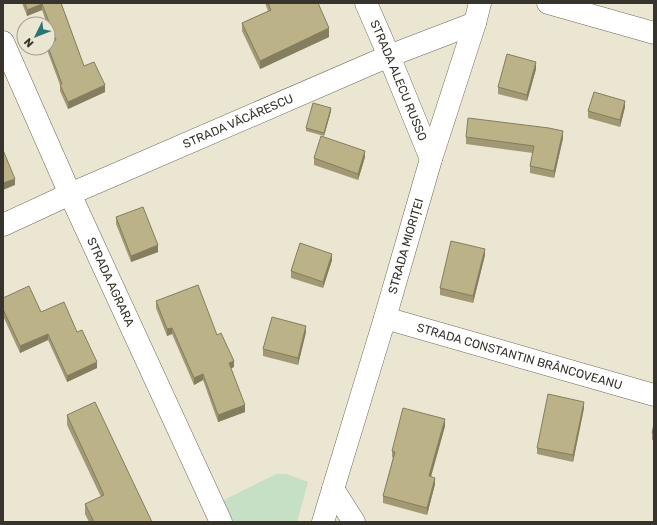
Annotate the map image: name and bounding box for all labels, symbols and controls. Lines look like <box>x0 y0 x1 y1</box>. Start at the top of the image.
north arrow <box>16 16 56 56</box>
street label: STRADA ALECU RUSSO <box>367 18 430 143</box>
text: N <box>22 35 37 50</box>
street label: STRADA VĂCĂRESCU <box>181 91 295 151</box>
street label: STRADA MIORIȚEI <box>385 197 426 295</box>
street label: STRADA AGRARA <box>84 235 137 329</box>
street label: STRADA CONSTANTIN BRÂNCOVEANU <box>415 320 624 393</box>

